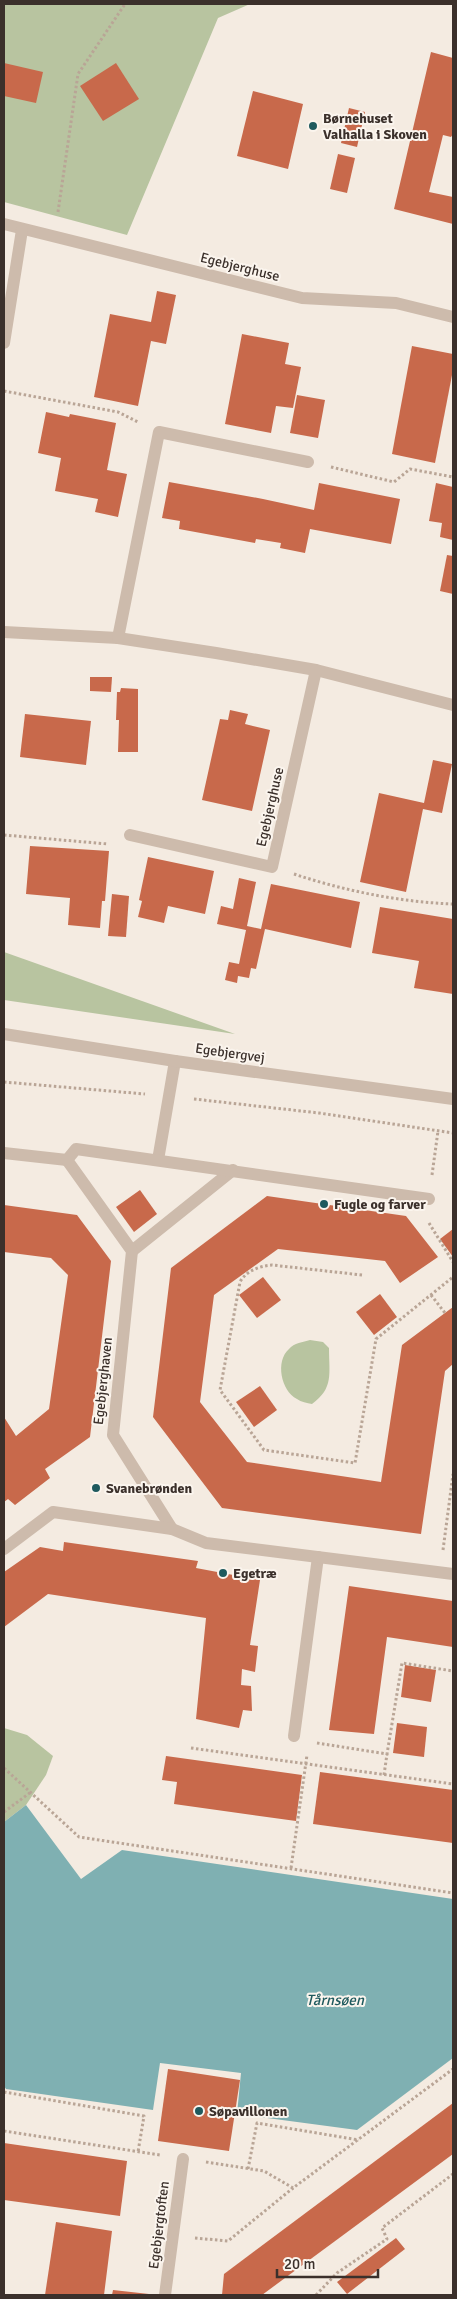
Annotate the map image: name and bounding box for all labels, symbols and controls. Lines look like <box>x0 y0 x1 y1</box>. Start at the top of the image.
place label: Børnehuset Valhalla i Skoven <box>323 110 427 143</box>
marker: Børnehuset Valhalla i Skoven <box>307 120 319 132</box>
street label: Egebjerghuse <box>199 249 281 285</box>
street label: Egebjerghuse <box>253 765 287 849</box>
street label: Egebjergvej <box>194 1040 266 1066</box>
place label: Fugle og farver <box>334 1196 426 1213</box>
marker: Fugle og farver <box>318 1198 330 1210</box>
street label: Egebjerghaven <box>90 1336 116 1426</box>
place label: Svanebrønden <box>106 1480 192 1497</box>
marker: Svanebrønden <box>90 1482 102 1494</box>
place label: Egetræ <box>233 1565 277 1582</box>
marker: Egetræ <box>217 1567 229 1579</box>
water label: Tårnsøen <box>306 1991 365 2009</box>
place label: Søpavillonen <box>209 2103 288 2120</box>
marker: Søpavillonen <box>193 2105 205 2117</box>
street label: Egebjergtoften <box>145 2180 173 2270</box>
scale bar <box>277 2246 378 2278</box>
text: 20 m <box>284 2255 315 2273</box>

